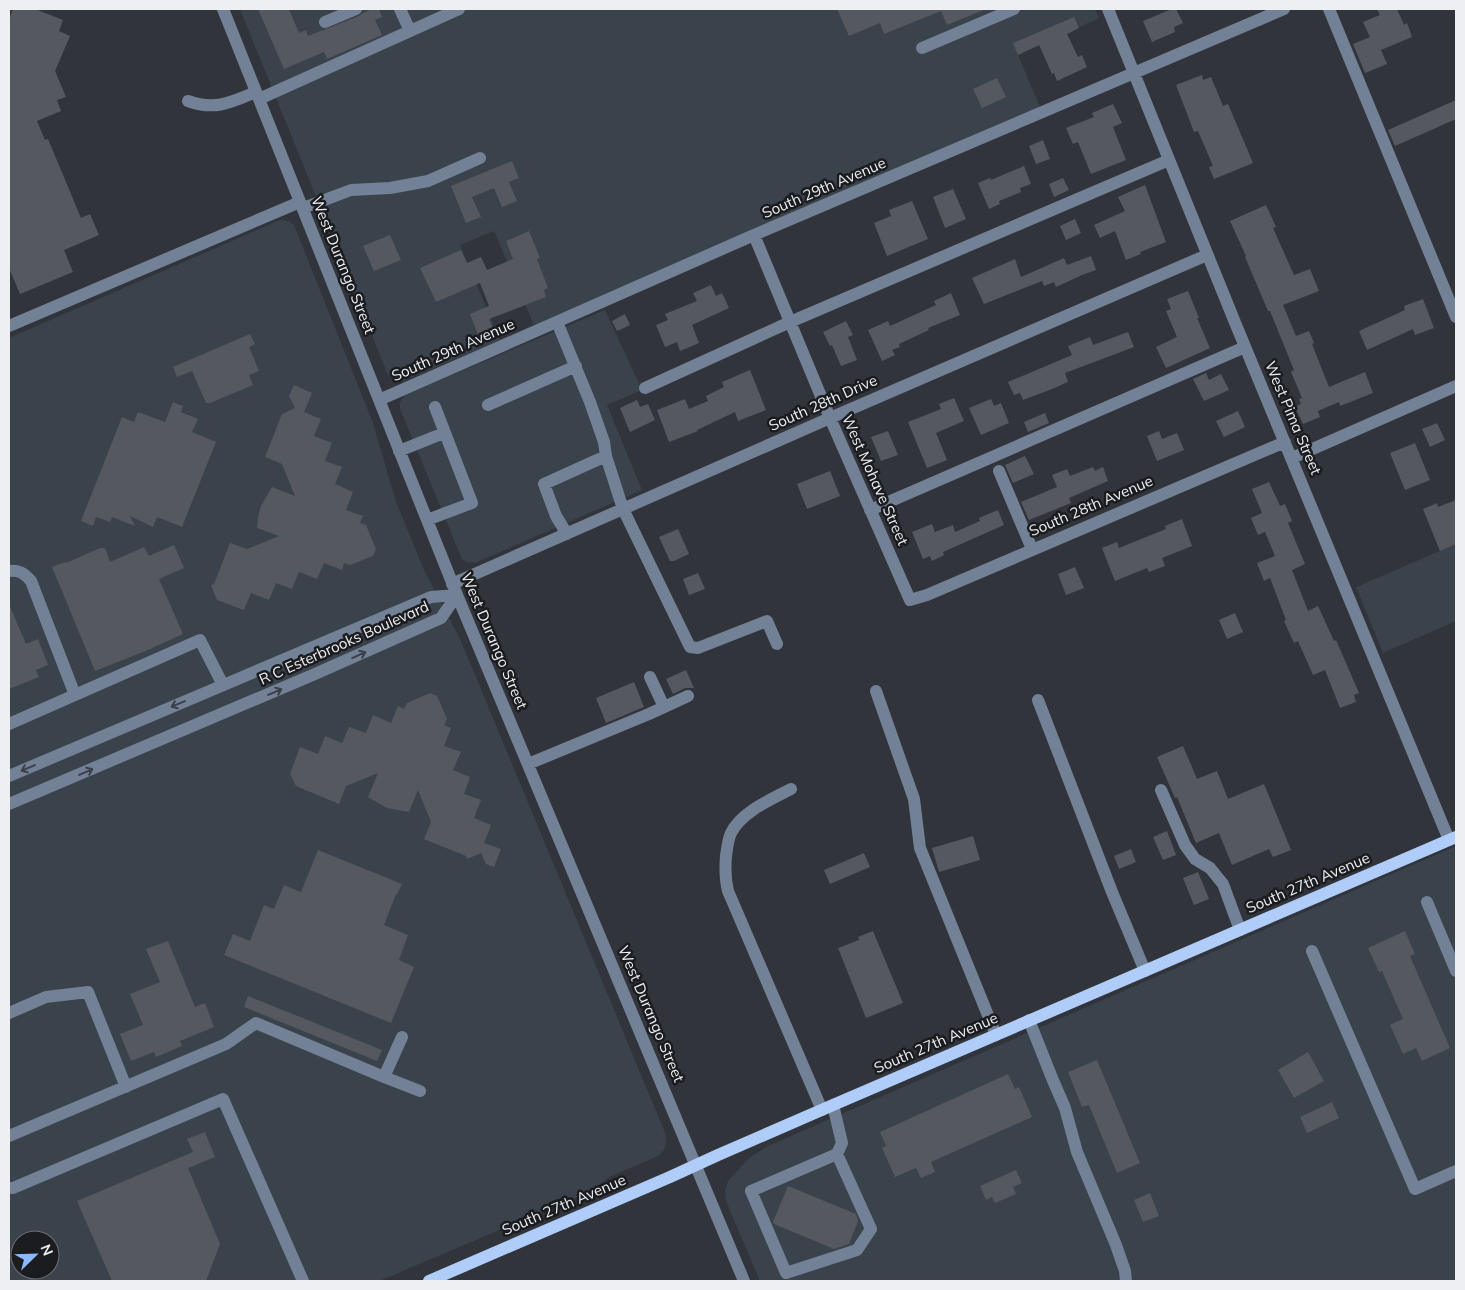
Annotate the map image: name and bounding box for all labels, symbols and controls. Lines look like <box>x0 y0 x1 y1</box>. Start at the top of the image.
street label: South 29th Avenue <box>759 153 889 222</box>
street label: West Durango Street <box>307 193 380 336</box>
street label: South 29th Avenue <box>388 314 517 385</box>
street label: West Pima Street <box>1261 358 1326 477</box>
street label: South 28th Drive <box>766 370 880 435</box>
street label: West Mohave Street <box>838 411 913 548</box>
street label: South 28th Avenue <box>1026 471 1156 540</box>
street label: West Durango Street <box>457 570 532 712</box>
street label: R C Esterbrooks Boulevard <box>256 596 432 689</box>
one-way arrow <box>351 649 366 659</box>
one-way arrow <box>267 686 282 696</box>
one-way arrow <box>171 700 186 710</box>
one-way arrow <box>21 763 36 773</box>
one-way arrow <box>78 767 93 776</box>
street label: South 27th Avenue <box>1243 848 1373 917</box>
street label: West Durango Street <box>614 943 689 1085</box>
street label: South 27th Avenue <box>871 1008 1001 1077</box>
street label: South 27th Avenue <box>499 1170 629 1239</box>
north arrow <box>10 1230 60 1280</box>
text: N <box>37 1242 57 1258</box>

